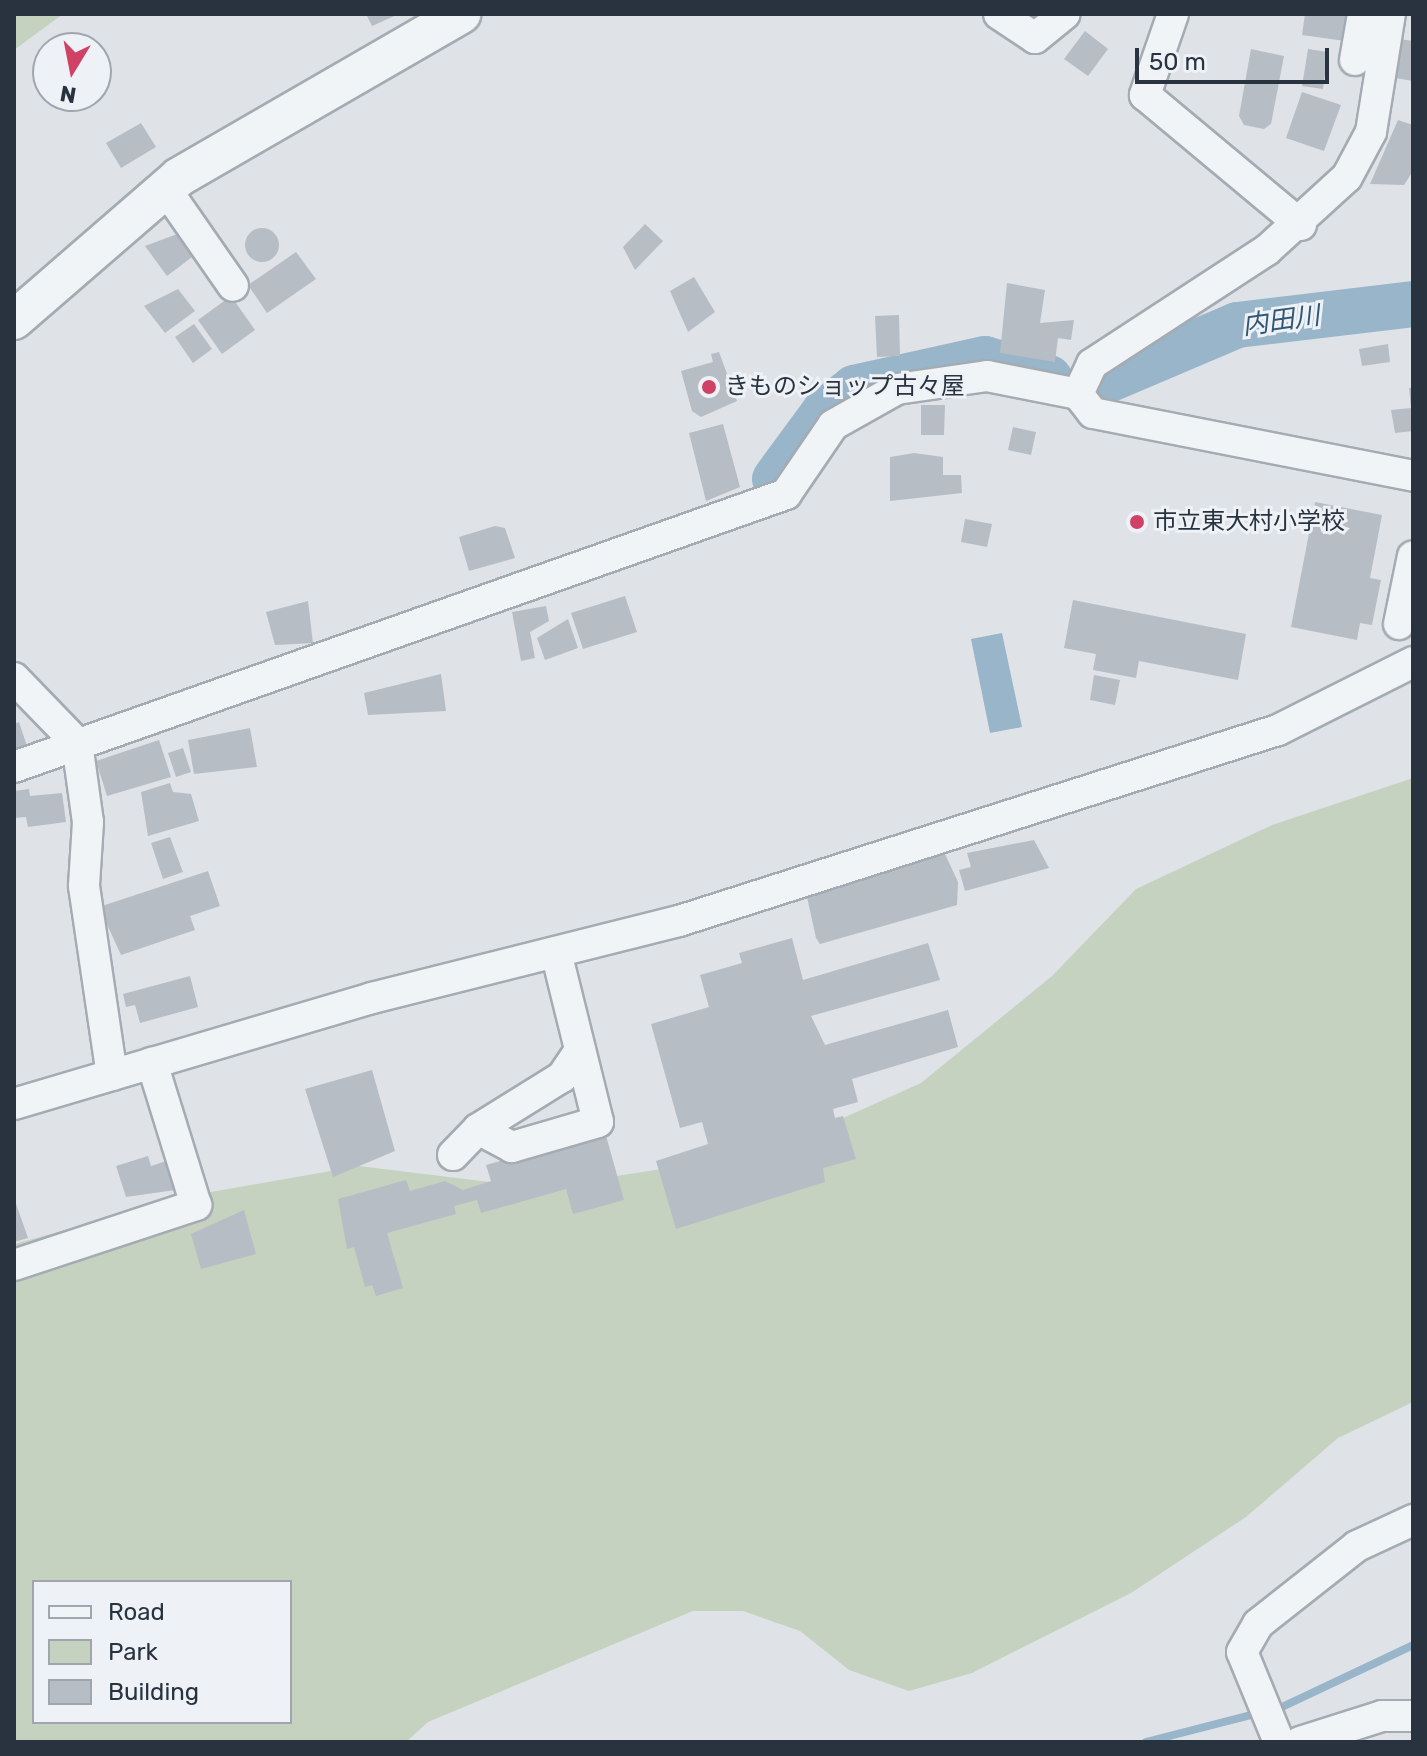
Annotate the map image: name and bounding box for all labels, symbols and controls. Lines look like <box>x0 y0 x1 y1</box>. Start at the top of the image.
north arrow <box>32 32 112 112</box>
scale bar <box>1139 32 1333 82</box>
text: 50 m <box>1149 48 1206 76</box>
text: N <box>58 79 78 109</box>
water label: 内田川 <box>1240 300 1322 342</box>
place label: きものショップ古々屋 <box>725 373 965 401</box>
marker: きものショップ古々屋 <box>700 378 718 396</box>
place label: 市立東大村小学校 <box>1153 508 1345 536</box>
marker: 市立東大村小学校 <box>1128 513 1146 531</box>
legend <box>32 1580 292 1724</box>
text: Road <box>108 1598 165 1626</box>
text: Park <box>108 1638 158 1666</box>
text: Building <box>108 1678 199 1706</box>

